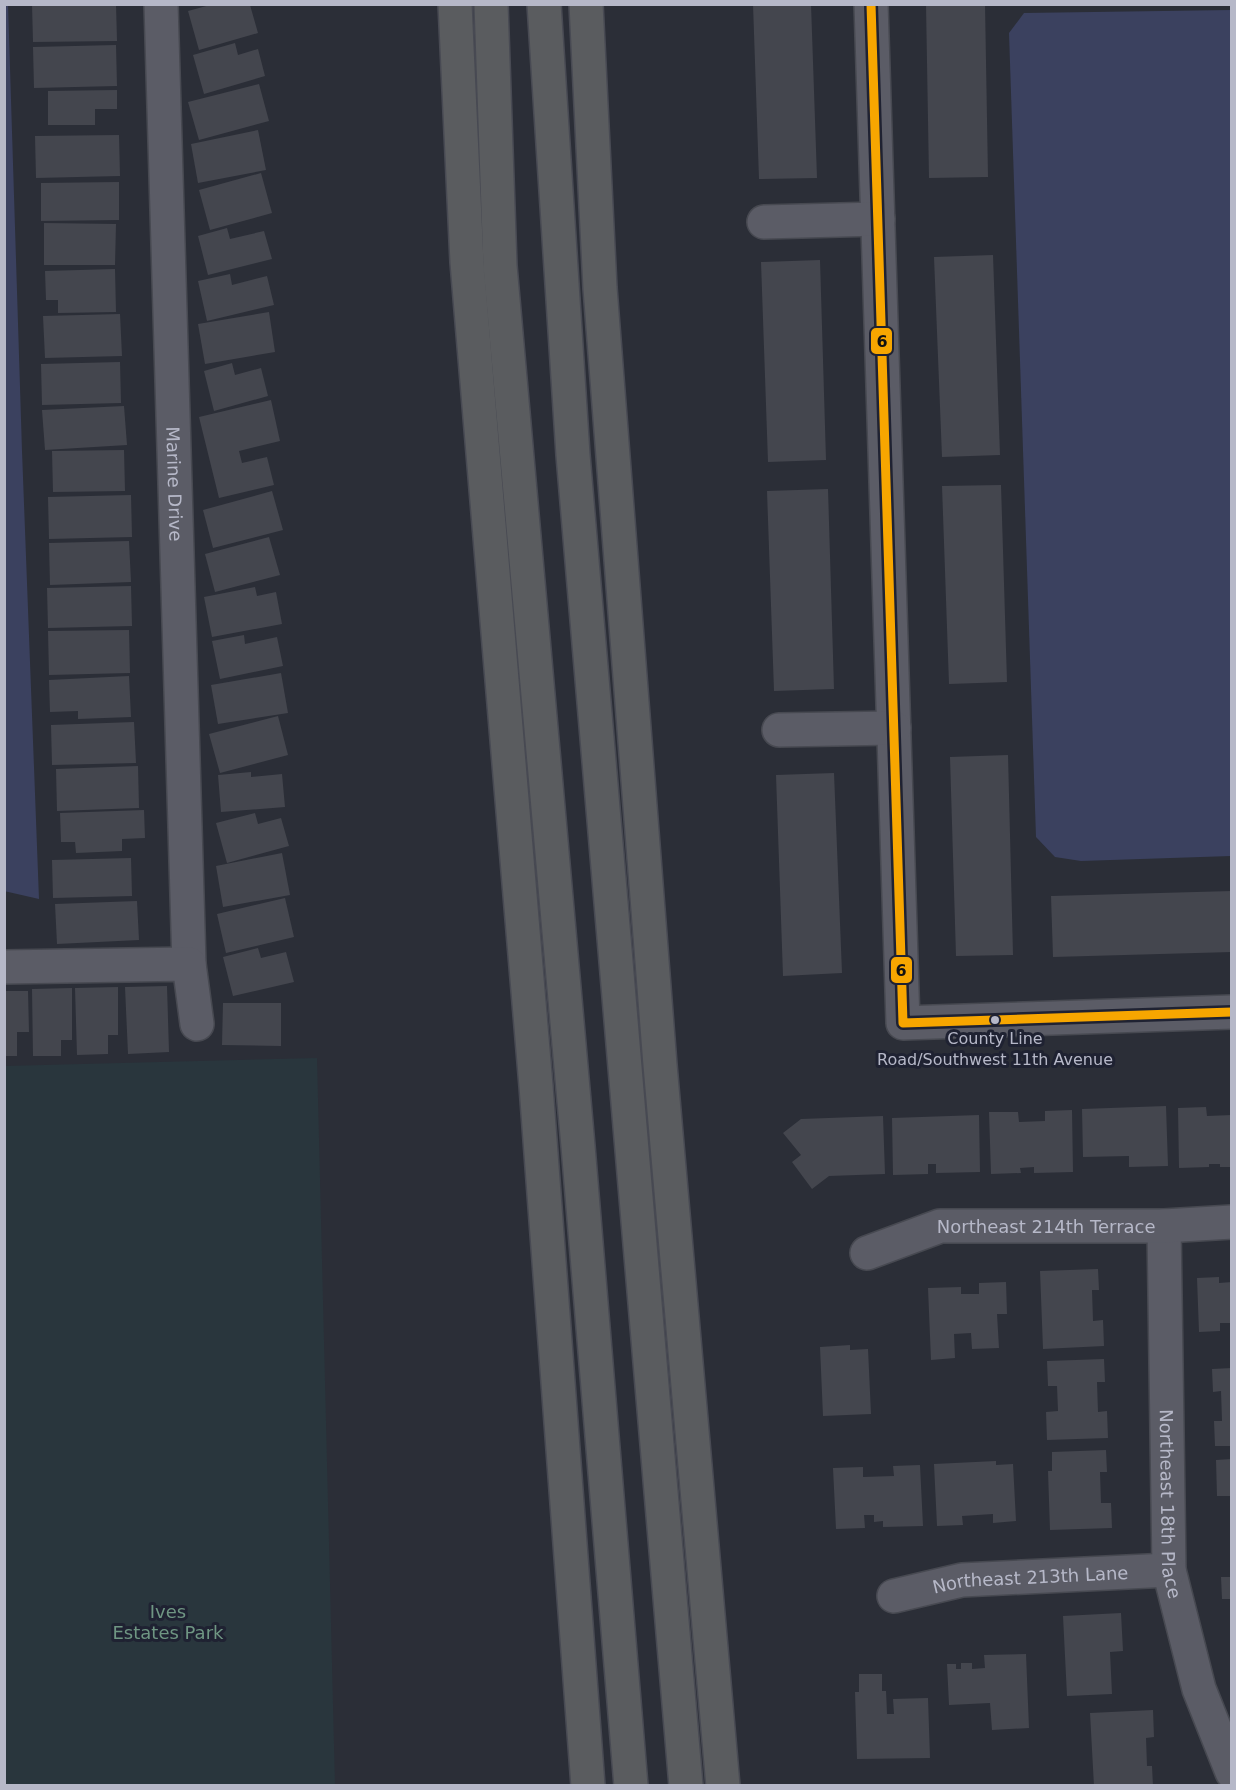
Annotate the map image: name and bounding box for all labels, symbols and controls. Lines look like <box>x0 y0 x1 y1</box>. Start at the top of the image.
line badge: 6 <box>870 327 893 355</box>
text: 6 <box>876 332 888 351</box>
street label: Marine Drive <box>163 426 187 542</box>
line badge: 6 <box>890 956 913 984</box>
text: 6 <box>895 961 907 980</box>
marker: County Line Road/Southwest 11th Avenue <box>989 1014 1001 1026</box>
place label: County Line Road/Southwest 11th Avenue <box>877 1029 1113 1069</box>
street label: Northeast 214th Terrace <box>937 1216 1156 1237</box>
street label: Northeast 18th Place <box>1156 1409 1186 1601</box>
street label: Northeast 213th Lane <box>930 1561 1129 1597</box>
park label: Ives Estates Park <box>113 1601 224 1643</box>

